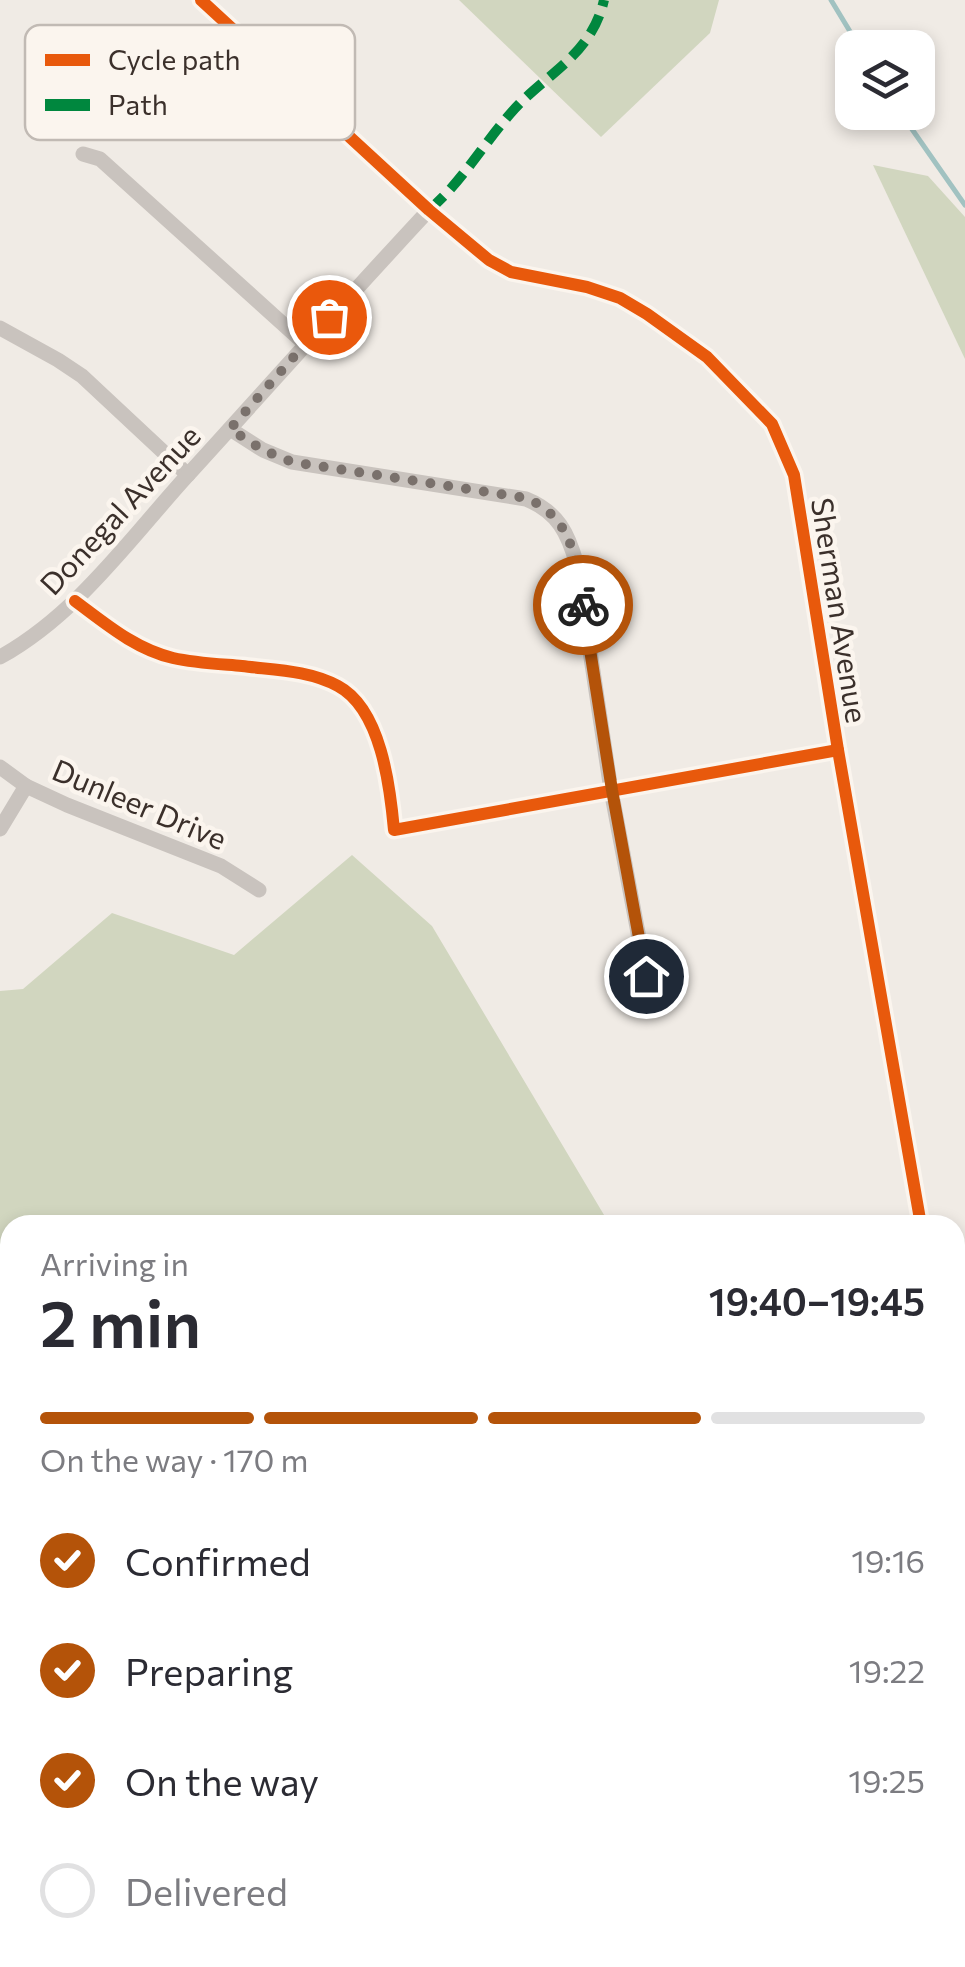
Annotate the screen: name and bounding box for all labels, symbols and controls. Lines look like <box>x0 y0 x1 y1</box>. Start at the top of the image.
legend <box>25 25 355 140</box>
map controls <box>835 30 935 130</box>
button: layers <box>835 30 935 130</box>
text: Cycle path <box>108 42 240 76</box>
text: Path <box>108 87 168 121</box>
pin <box>287 275 372 360</box>
icon: bag <box>302 290 357 345</box>
street label: Donegal Avenue <box>31 417 207 601</box>
street label: Sherman Avenue <box>805 495 877 725</box>
courier <box>533 555 633 655</box>
icon: bike <box>556 578 611 633</box>
street label: Dunleer Drive <box>47 750 233 856</box>
pin <box>604 934 689 1019</box>
icon: home <box>619 949 674 1004</box>
text: Arriving in <box>40 1243 189 1283</box>
text: 19:40–19:45 <box>709 1277 925 1324</box>
text: 2 min <box>40 1281 201 1360</box>
text: On the way · 170 m <box>40 1439 309 1479</box>
icon: check <box>40 1533 95 1588</box>
text: Confirmed <box>125 1537 311 1584</box>
text: 19:16 <box>851 1540 925 1580</box>
icon: check <box>40 1643 95 1698</box>
text: Preparing <box>125 1647 293 1694</box>
text: 19:22 <box>849 1650 925 1690</box>
icon: check <box>40 1753 95 1808</box>
text: On the way <box>125 1757 319 1804</box>
text: 19:25 <box>848 1760 925 1800</box>
text: Delivered <box>125 1867 288 1914</box>

